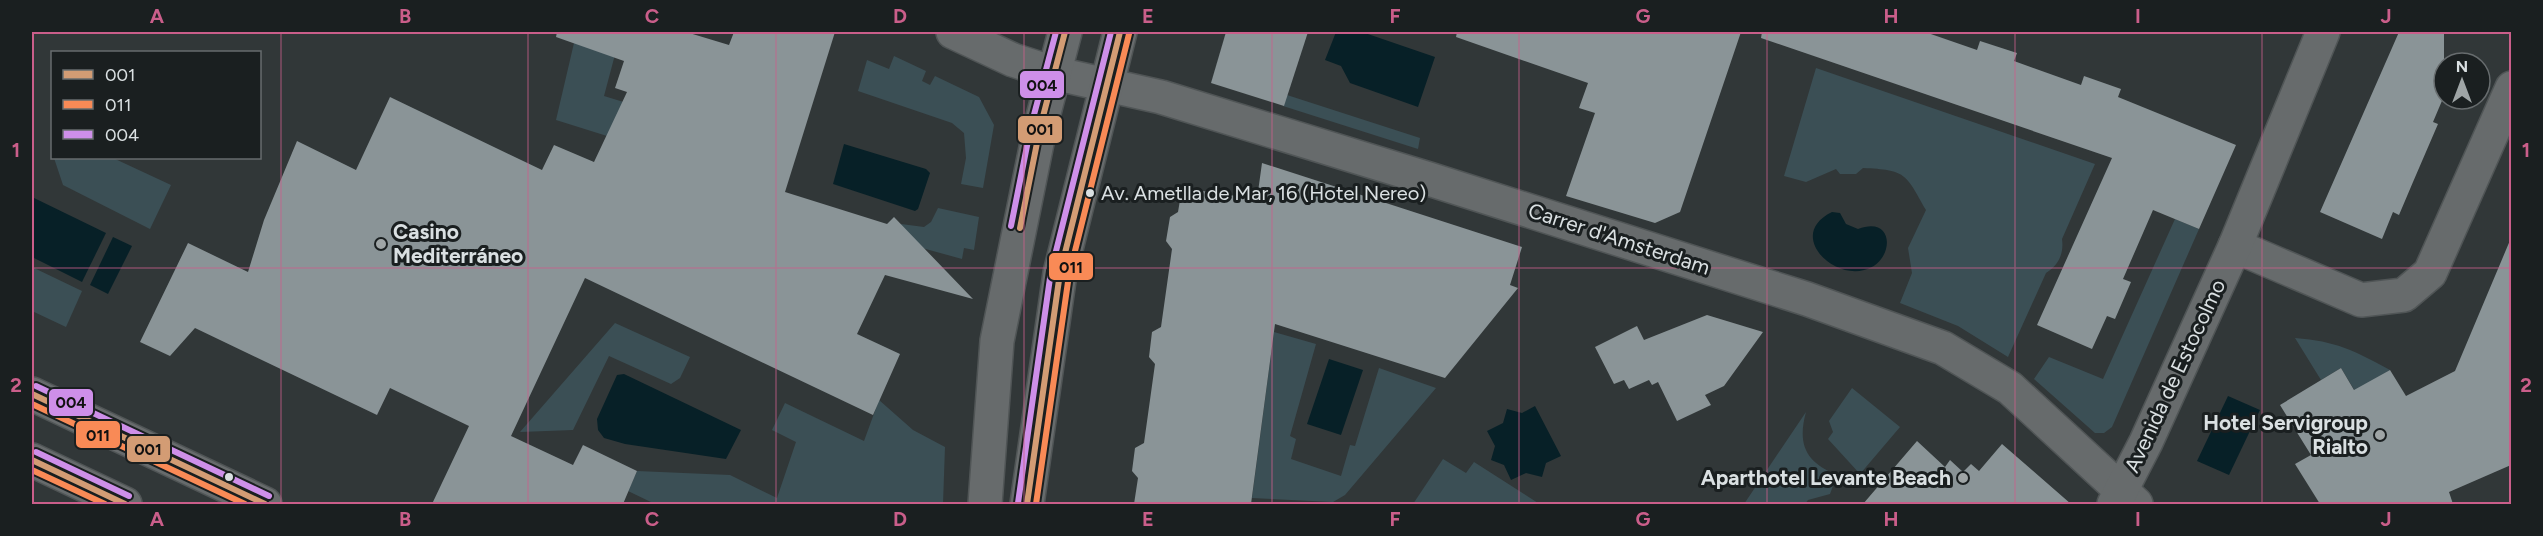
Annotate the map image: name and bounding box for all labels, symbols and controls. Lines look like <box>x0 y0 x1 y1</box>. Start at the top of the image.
text: A <box>150 4 165 28</box>
text: B <box>399 4 411 28</box>
text: C <box>645 4 659 28</box>
text: D <box>893 4 907 28</box>
text: E <box>1142 4 1154 28</box>
text: F <box>1389 4 1401 28</box>
text: G <box>1636 4 1651 28</box>
text: H <box>1884 4 1899 28</box>
text: I <box>2135 4 2141 28</box>
text: J <box>2380 4 2392 28</box>
legend <box>51 51 261 159</box>
north arrow <box>2432 51 2492 111</box>
text: N <box>2456 57 2468 76</box>
text: 001 <box>105 64 136 86</box>
line badge: 004 <box>1019 70 1065 99</box>
text: 004 <box>1027 76 1057 95</box>
text: 011 <box>105 94 131 116</box>
line badge: 001 <box>1017 115 1063 144</box>
text: 001 <box>1026 120 1054 139</box>
text: 004 <box>105 124 139 146</box>
text: 1 <box>12 138 20 162</box>
text: 1 <box>2522 138 2530 162</box>
place label: Av. Ametlla de Mar, 16 (Hotel Nereo) <box>1101 181 1426 205</box>
marker: Av. Ametlla de Mar, 16 (Hotel Nereo) <box>1084 187 1096 199</box>
street label: Carrer d'Amsterdam <box>1525 197 1713 280</box>
place label: Casino Mediterráneo <box>393 219 523 268</box>
marker: Casino Mediterráneo <box>374 237 388 251</box>
line badge: 011 <box>1048 252 1094 281</box>
text: 011 <box>1059 258 1083 277</box>
street label: Avenida de Estocolmo <box>2119 275 2230 476</box>
text: 2 <box>10 373 22 397</box>
text: 2 <box>2520 373 2532 397</box>
line badge: 004 <box>48 388 94 417</box>
text: 004 <box>56 393 86 412</box>
place label: Hotel Servigroup Rialto <box>2203 410 2368 459</box>
line badge: 011 <box>75 420 121 449</box>
text: 011 <box>86 426 110 445</box>
marker: Hotel Servigroup Rialto <box>2373 428 2387 442</box>
line badge: 001 <box>126 435 171 463</box>
text: 001 <box>134 440 162 459</box>
place label: Aparthotel Levante Beach <box>1701 465 1951 490</box>
unlabelled marker <box>223 471 235 483</box>
marker: Aparthotel Levante Beach <box>1956 471 1970 485</box>
text: A <box>150 507 165 531</box>
text: B <box>399 507 411 531</box>
text: C <box>645 507 659 531</box>
text: D <box>893 507 907 531</box>
text: E <box>1142 507 1154 531</box>
text: F <box>1389 507 1401 531</box>
text: G <box>1636 507 1651 531</box>
text: H <box>1884 507 1899 531</box>
text: I <box>2135 507 2141 531</box>
text: J <box>2380 507 2392 531</box>

